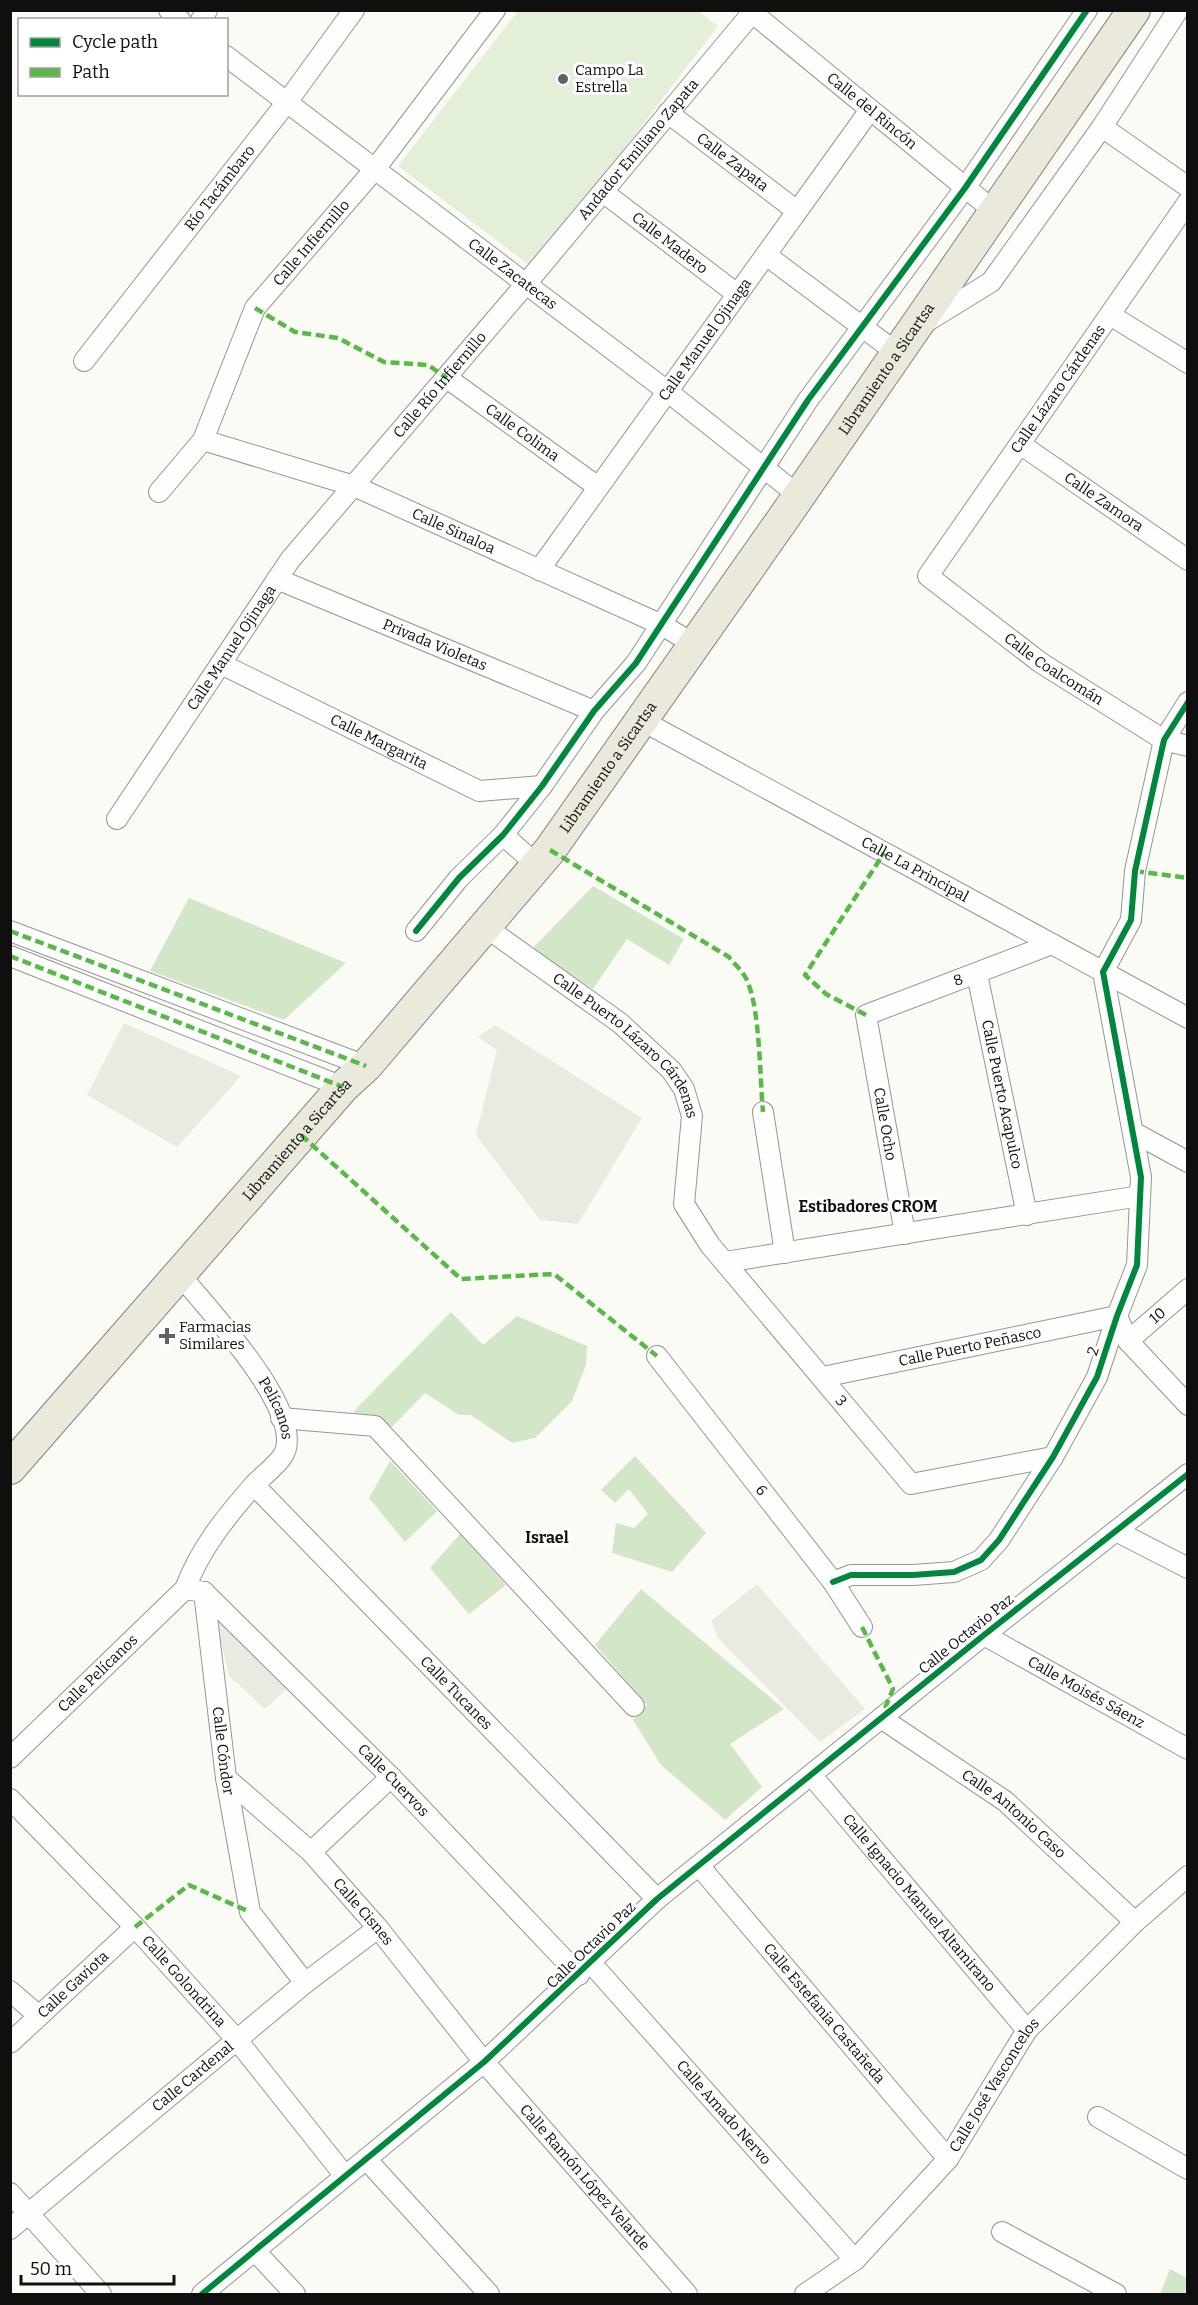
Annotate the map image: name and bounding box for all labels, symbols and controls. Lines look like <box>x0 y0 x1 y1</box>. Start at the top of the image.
legend <box>18 18 228 96</box>
text: Cycle path <box>72 31 158 53</box>
text: Path <box>72 61 110 83</box>
place label: Campo La Estrella <box>575 61 644 96</box>
street label: Calle del Rincón <box>823 69 921 153</box>
marker: Campo La Estrella <box>556 72 570 86</box>
street label: Andador Emiliano Zapata <box>574 75 702 223</box>
street label: Calle Zapata <box>693 129 772 195</box>
street label: Río Tacámbaro <box>181 141 259 234</box>
street label: Calle Infiernillo <box>269 196 353 290</box>
street label: Calle Madero <box>628 208 711 278</box>
street label: Calle Zacatecas <box>465 234 561 313</box>
street label: Calle Manuel Ojinaga <box>655 275 755 404</box>
street label: Libramiento a Sicartsa <box>835 299 938 438</box>
street label: Calle Lázaro Cárdenas <box>1007 321 1109 457</box>
street label: Calle Río Infiernillo <box>389 328 490 441</box>
street label: Calle Colima <box>482 400 563 465</box>
street label: Calle Zamora <box>1061 468 1147 536</box>
street label: Calle Sinaloa <box>409 504 498 557</box>
street label: Calle Manuel Ojinaga <box>183 582 280 714</box>
street label: Privada Violetas <box>380 615 490 674</box>
street label: Calle Coalcomán <box>1001 629 1107 709</box>
street label: Libramiento a Sicartsa <box>556 698 660 836</box>
street label: Calle Margarita <box>327 710 430 773</box>
street label: Calle La Principal <box>858 833 972 906</box>
street label: Calle Puerto Lázaro Cárdenas <box>549 969 701 1120</box>
street label: 8 <box>951 970 965 990</box>
street label: Calle Puerto Acapulco <box>978 1018 1026 1171</box>
street label: Libramiento a Sicartsa <box>239 1075 355 1204</box>
street label: Calle Ocho <box>870 1086 900 1162</box>
district label: Estibadores CROM <box>798 1197 938 1216</box>
street label: 10 <box>1146 1304 1169 1327</box>
place label: Farmacias Similares <box>179 1318 251 1353</box>
street label: Calle Puerto Peñasco <box>897 1323 1043 1370</box>
marker: Farmacias Similares <box>160 1329 174 1343</box>
street label: 2 <box>1083 1344 1103 1358</box>
street label: Pelícanos <box>254 1374 296 1440</box>
street label: 3 <box>831 1392 851 1410</box>
street label: 6 <box>752 1481 771 1499</box>
district label: Israel <box>525 1528 569 1547</box>
street label: Calle Octavio Paz <box>915 1590 1017 1678</box>
street label: Calle Pelícanos <box>54 1631 141 1716</box>
street label: Calle Tucanes <box>416 1652 496 1733</box>
street label: Calle Moisés Sáenz <box>1024 1652 1148 1732</box>
street label: Calle Cóndor <box>209 1706 238 1797</box>
street label: Calle Cuervos <box>354 1740 433 1820</box>
street label: Calle Antonio Caso <box>958 1766 1070 1862</box>
street label: Calle Ignacio Manuel Altamirano <box>839 1810 1000 1995</box>
street label: Calle Cisnes <box>329 1874 397 1949</box>
street label: Calle Octavio Paz <box>543 1898 639 1992</box>
street label: Calle Golondrina <box>138 1932 230 2031</box>
street label: Calle Estefania Castañeda <box>760 1940 889 2087</box>
street label: Calle Gaviota <box>34 1947 112 2022</box>
street label: Calle José Vasconcelos <box>945 2014 1043 2155</box>
street label: Calle Cardenal <box>148 2037 237 2116</box>
street label: Calle Amado Nervo <box>673 2057 775 2168</box>
street label: Calle Ramón López Velarde <box>516 2100 654 2254</box>
scale bar <box>21 2248 174 2286</box>
text: 50 m <box>30 2258 72 2280</box>

